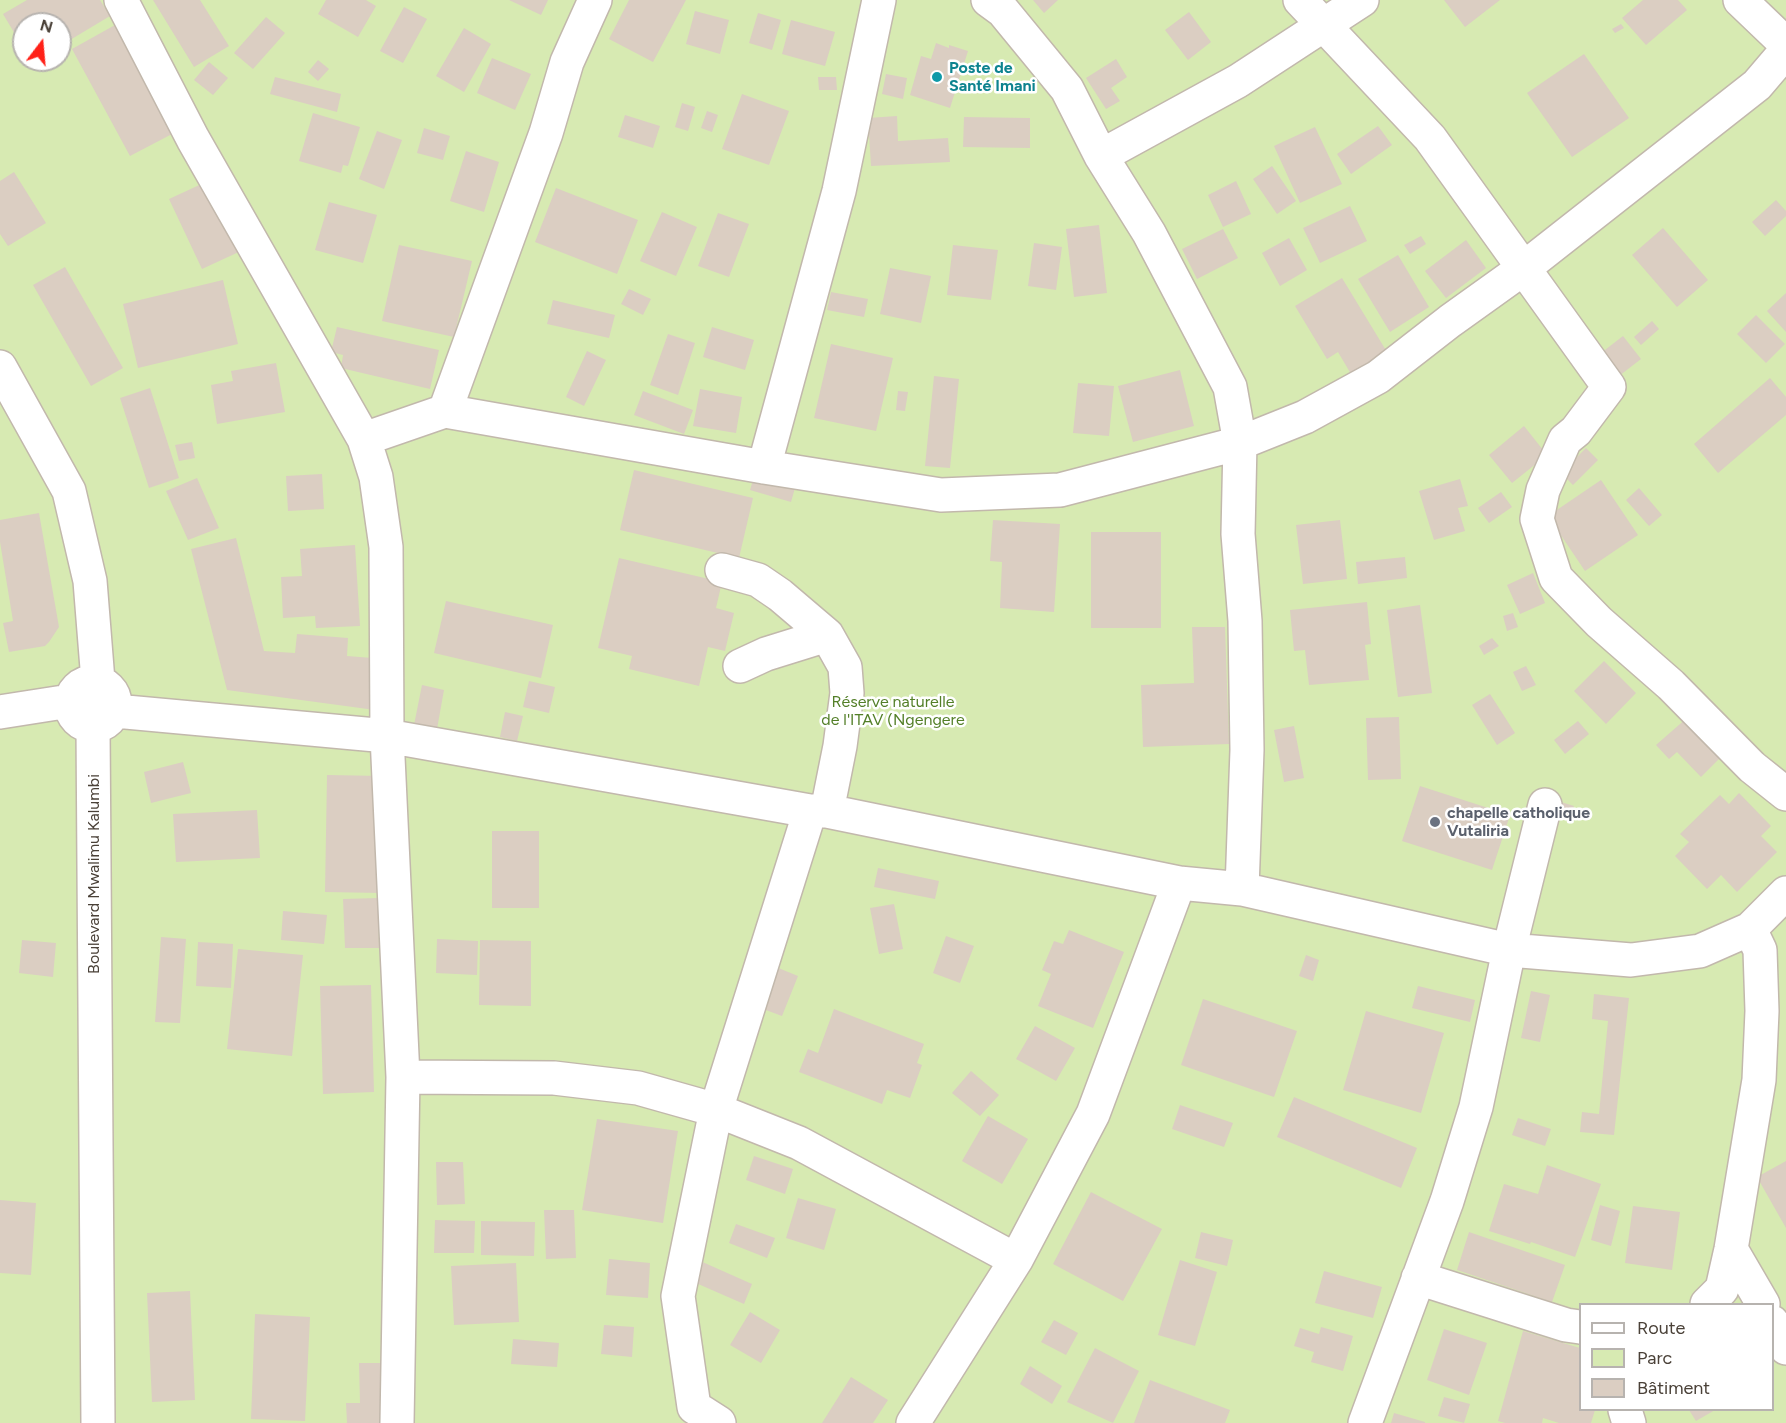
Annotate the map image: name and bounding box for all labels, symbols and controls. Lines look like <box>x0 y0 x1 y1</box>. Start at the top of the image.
north arrow <box>12 12 72 72</box>
text: N <box>38 15 55 37</box>
place label: Poste de Santé Imani <box>949 58 1036 96</box>
marker: Poste de Santé Imani <box>930 70 944 84</box>
park label: Réserve naturelle de l'ITAV (Ngengere <box>821 692 965 730</box>
street label: Boulevard Mwalimu Kalumbi <box>84 774 104 974</box>
place label: chapelle catholique Vutaliria <box>1447 803 1590 841</box>
marker: chapelle catholique Vutaliria <box>1428 815 1442 829</box>
legend <box>1579 1303 1774 1411</box>
text: Route <box>1637 1317 1685 1339</box>
text: Parc <box>1637 1347 1672 1369</box>
text: Bâtiment <box>1637 1377 1710 1399</box>

